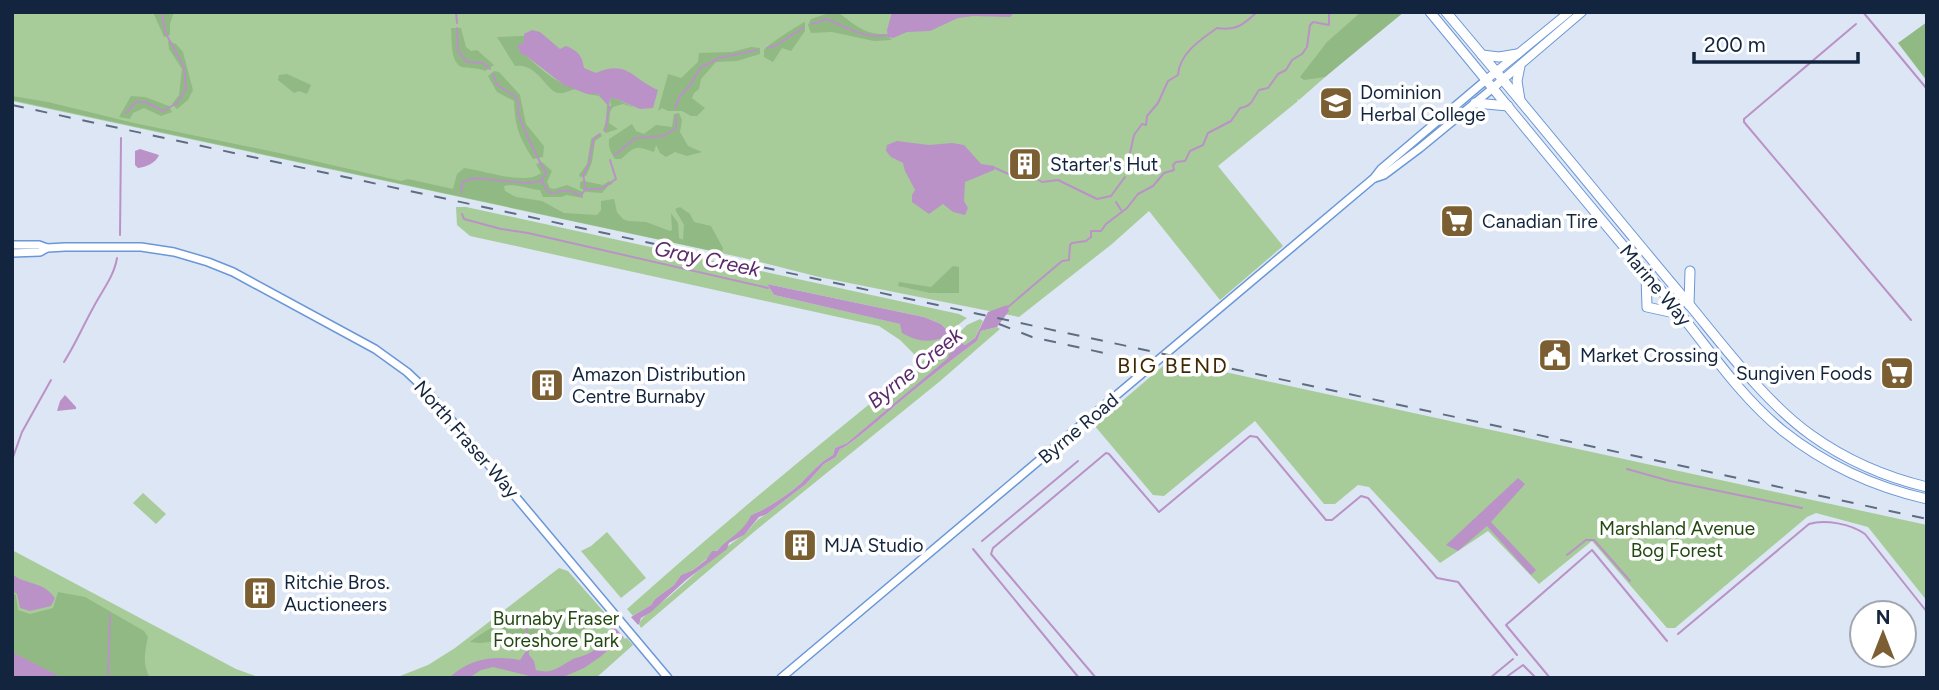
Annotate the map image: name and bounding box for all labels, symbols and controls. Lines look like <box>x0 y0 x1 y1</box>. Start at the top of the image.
scale bar <box>1694 21 1858 65</box>
text: 200 m <box>1704 32 1766 57</box>
place label: Dominion Herbal College <box>1360 81 1486 126</box>
school or university icon: Dominion Herbal College <box>1317 84 1355 122</box>
building icon: Starter's Hut <box>1006 145 1044 183</box>
place label: Starter's Hut <box>1050 153 1158 176</box>
supermarket icon: Canadian Tire <box>1438 202 1476 240</box>
place label: Canadian Tire <box>1482 210 1598 233</box>
water label: Gray Creek <box>652 235 763 282</box>
street label: Marine Way <box>1615 240 1696 331</box>
water label: Byrne Creek <box>862 321 968 413</box>
public building icon: Market Crossing <box>1536 336 1574 374</box>
place label: Market Crossing <box>1580 344 1718 367</box>
district label: BIG BEND <box>1117 353 1229 378</box>
supermarket icon: Sungiven Foods <box>1878 354 1916 392</box>
place label: Sungiven Foods <box>1736 362 1872 385</box>
place label: Amazon Distribution Centre Burnaby <box>572 363 746 408</box>
building icon: Amazon Distribution Centre Burnaby <box>528 366 566 404</box>
street label: North Fraser Way <box>409 376 524 503</box>
street label: Byrne Road <box>1034 388 1123 469</box>
park label: Marshland Avenue Bog Forest <box>1599 517 1755 562</box>
building icon: MJA Studio <box>781 526 819 564</box>
place label: MJA Studio <box>824 534 923 557</box>
place label: Ritchie Bros. Auctioneers <box>284 571 390 616</box>
building icon: Ritchie Bros. Auctioneers <box>241 574 279 612</box>
north arrow <box>1848 599 1918 669</box>
text: N <box>1876 606 1890 629</box>
park label: Burnaby Fraser Foreshore Park <box>493 607 620 652</box>

